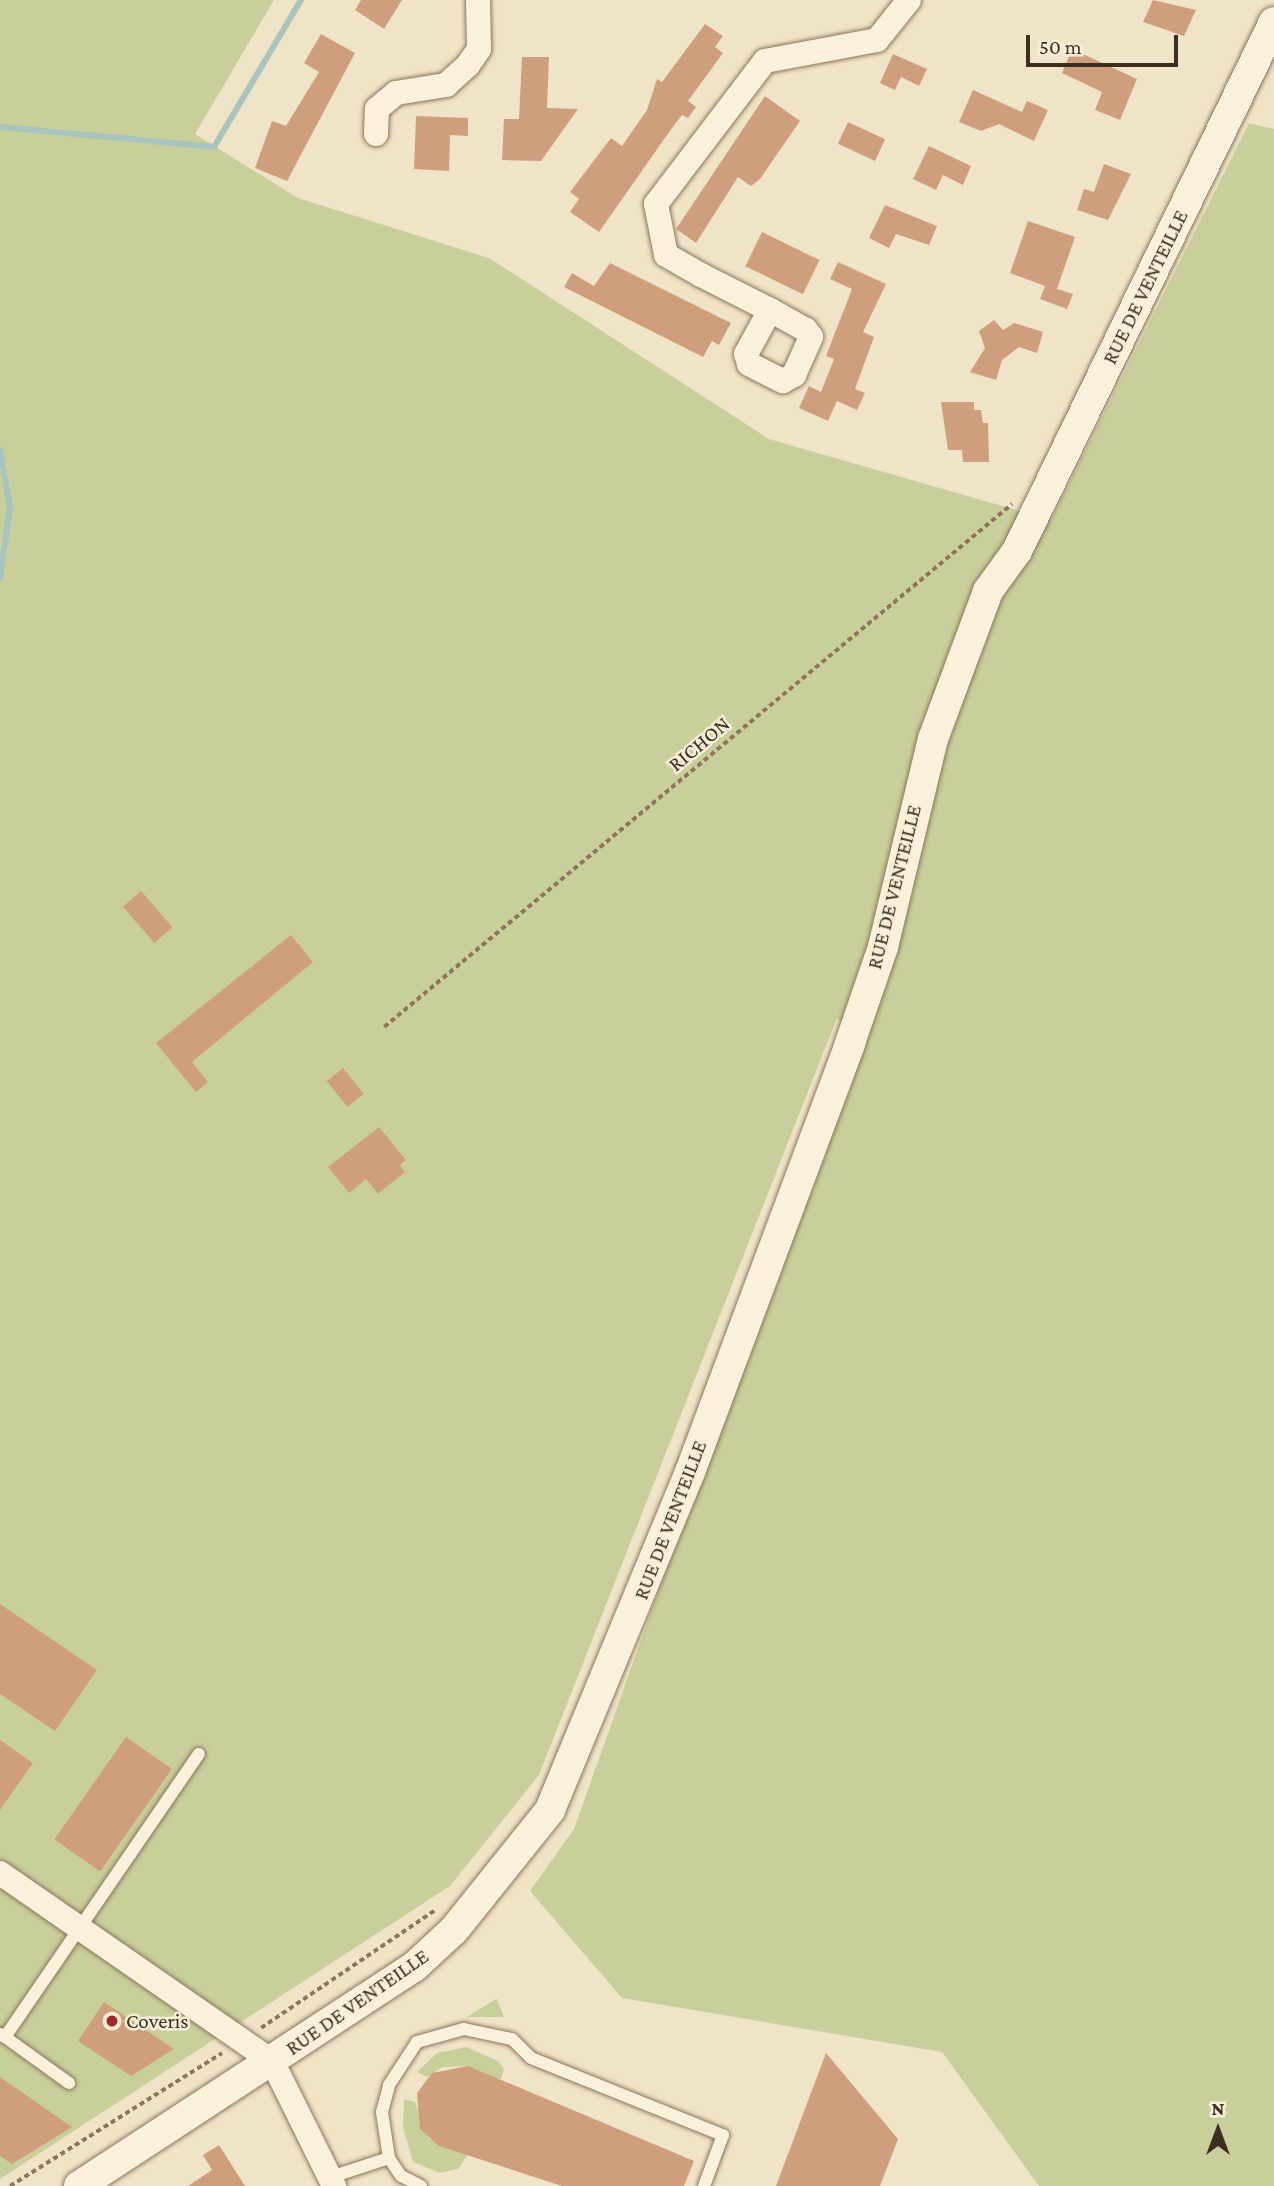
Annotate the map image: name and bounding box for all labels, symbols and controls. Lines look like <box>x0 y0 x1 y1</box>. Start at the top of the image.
scale bar <box>1029 21 1181 65</box>
text: 50 m <box>1039 35 1082 59</box>
street label: RUE DE VENTEILLE <box>1097 206 1193 368</box>
street label: RICHON <box>663 711 735 777</box>
street label: RUE DE VENTEILLE <box>861 802 927 972</box>
street label: RUE DE VENTEILLE <box>628 1437 712 1603</box>
street label: RUE DE VENTEILLE <box>281 1943 433 2061</box>
place label: Coveris <box>126 2008 189 2034</box>
marker: Coveris <box>104 2013 120 2029</box>
north arrow <box>1183 2095 1253 2165</box>
text: N <box>1212 2098 1224 2119</box>

